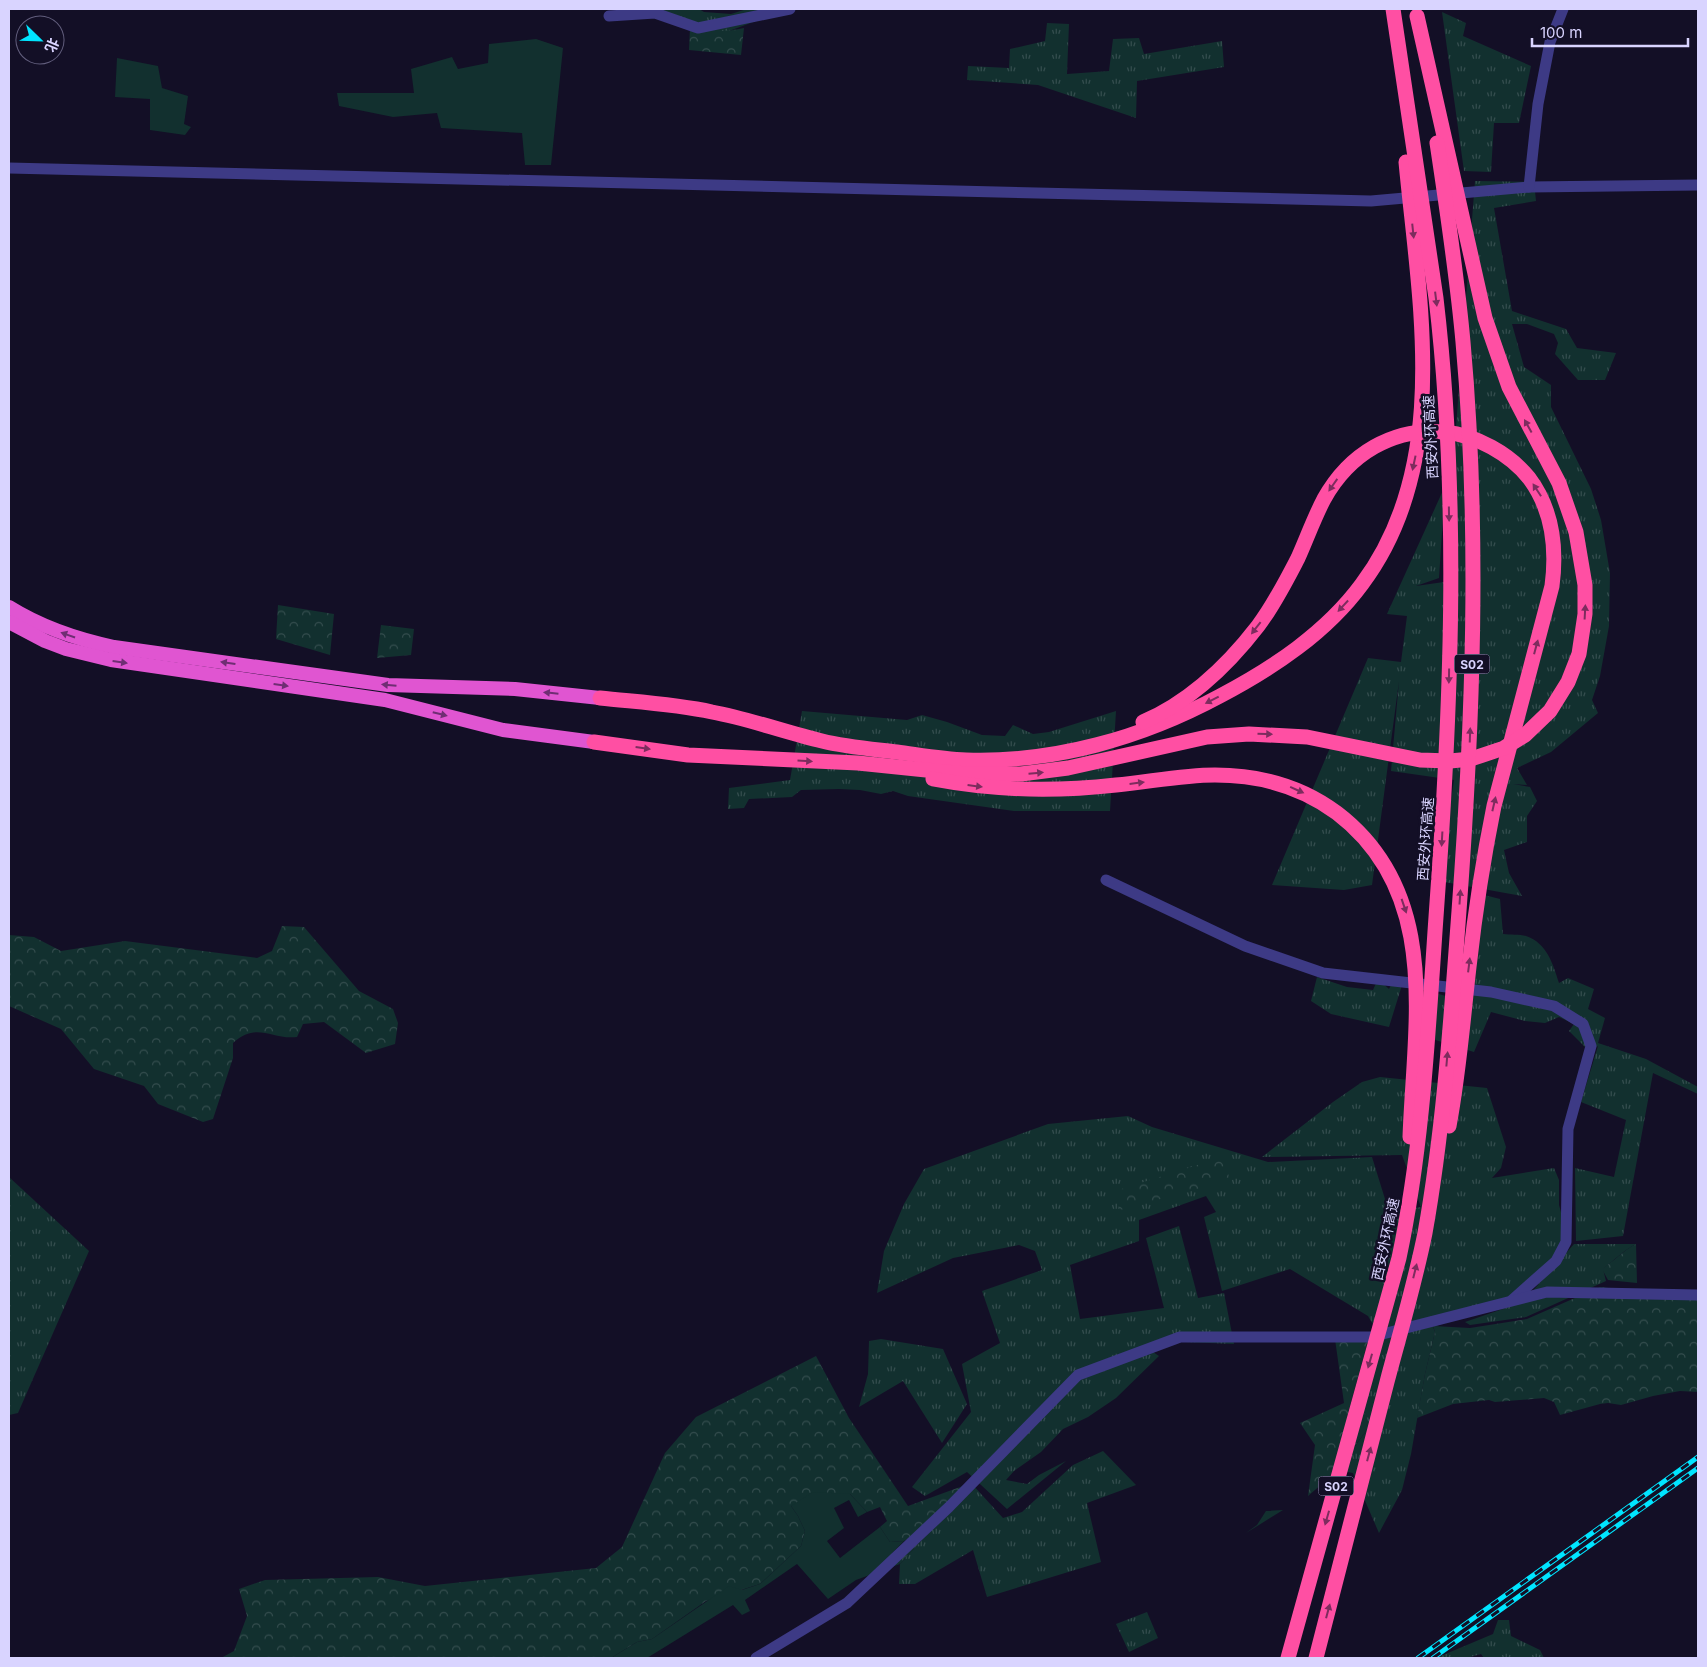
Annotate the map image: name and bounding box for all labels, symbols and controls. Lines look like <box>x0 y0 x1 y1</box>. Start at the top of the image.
north arrow <box>15 15 65 65</box>
scale bar <box>1532 15 1688 47</box>
text: 100 m <box>1540 23 1582 42</box>
text: 北 <box>42 36 63 55</box>
one-way arrow <box>1409 224 1417 240</box>
one-way arrow <box>1432 292 1440 308</box>
street label: 西安外环高速 <box>1419 395 1441 479</box>
one-way arrow <box>1524 419 1532 433</box>
one-way arrow <box>1410 455 1418 470</box>
one-way arrow <box>1329 478 1338 492</box>
one-way arrow <box>1532 483 1542 497</box>
one-way arrow <box>1446 506 1454 522</box>
one-way arrow <box>1337 600 1349 612</box>
one-way arrow <box>1581 603 1589 619</box>
one-way arrow <box>1251 621 1262 634</box>
one-way arrow <box>60 631 75 639</box>
one-way arrow <box>1533 640 1541 655</box>
road number: S02 <box>1454 654 1490 674</box>
one-way arrow <box>112 658 128 666</box>
one-way arrow <box>219 659 235 667</box>
one-way arrow <box>1445 669 1453 685</box>
one-way arrow <box>381 680 397 688</box>
one-way arrow <box>273 681 289 689</box>
one-way arrow <box>543 689 559 697</box>
one-way arrow <box>1204 696 1219 704</box>
one-way arrow <box>433 711 448 719</box>
one-way arrow <box>1466 726 1474 742</box>
one-way arrow <box>1257 731 1273 739</box>
one-way arrow <box>635 745 651 753</box>
one-way arrow <box>797 757 813 765</box>
one-way arrow <box>1029 768 1045 776</box>
one-way arrow <box>1129 779 1145 787</box>
one-way arrow <box>967 782 983 790</box>
one-way arrow <box>1290 786 1304 794</box>
street label: 西安外环高速 <box>1414 797 1436 881</box>
one-way arrow <box>1490 797 1498 812</box>
one-way arrow <box>1437 831 1445 847</box>
one-way arrow <box>1457 888 1465 904</box>
one-way arrow <box>1400 899 1408 914</box>
one-way arrow <box>1465 956 1473 972</box>
one-way arrow <box>1444 1050 1452 1066</box>
street label: 西安外环高速 <box>1368 1196 1402 1282</box>
one-way arrow <box>1412 1264 1420 1279</box>
one-way arrow <box>1366 1354 1374 1369</box>
one-way arrow <box>1365 1446 1373 1461</box>
road number: S02 <box>1318 1476 1354 1495</box>
one-way arrow <box>1323 1510 1331 1526</box>
one-way arrow <box>1324 1604 1332 1619</box>

